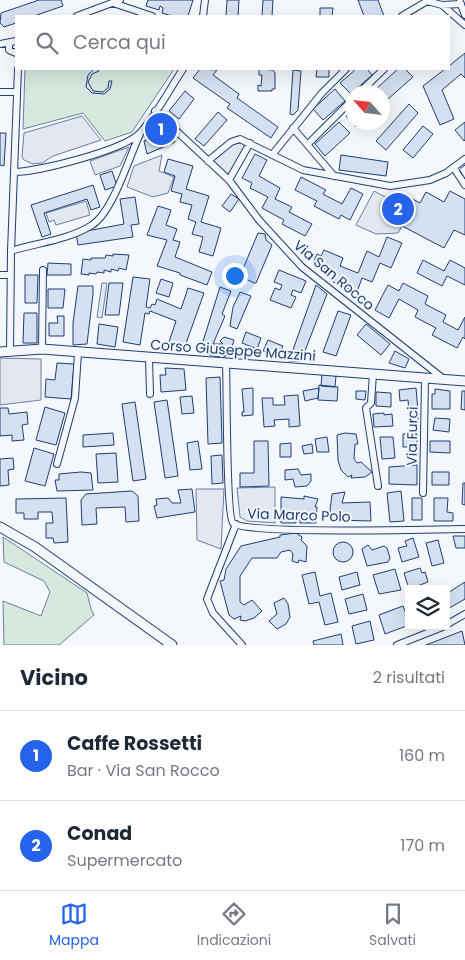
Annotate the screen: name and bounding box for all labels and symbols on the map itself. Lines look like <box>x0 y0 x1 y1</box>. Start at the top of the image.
north arrow <box>345 85 390 130</box>
pin: 1 <box>145 110 177 148</box>
pin: 2 <box>382 190 414 228</box>
street label: Via San Rocco <box>289 235 379 315</box>
your location <box>222 263 248 289</box>
street label: Corso Giuseppe Mazzini <box>150 334 316 366</box>
street label: Via Furci <box>401 406 423 466</box>
street label: Via Marco Polo <box>247 503 351 527</box>

